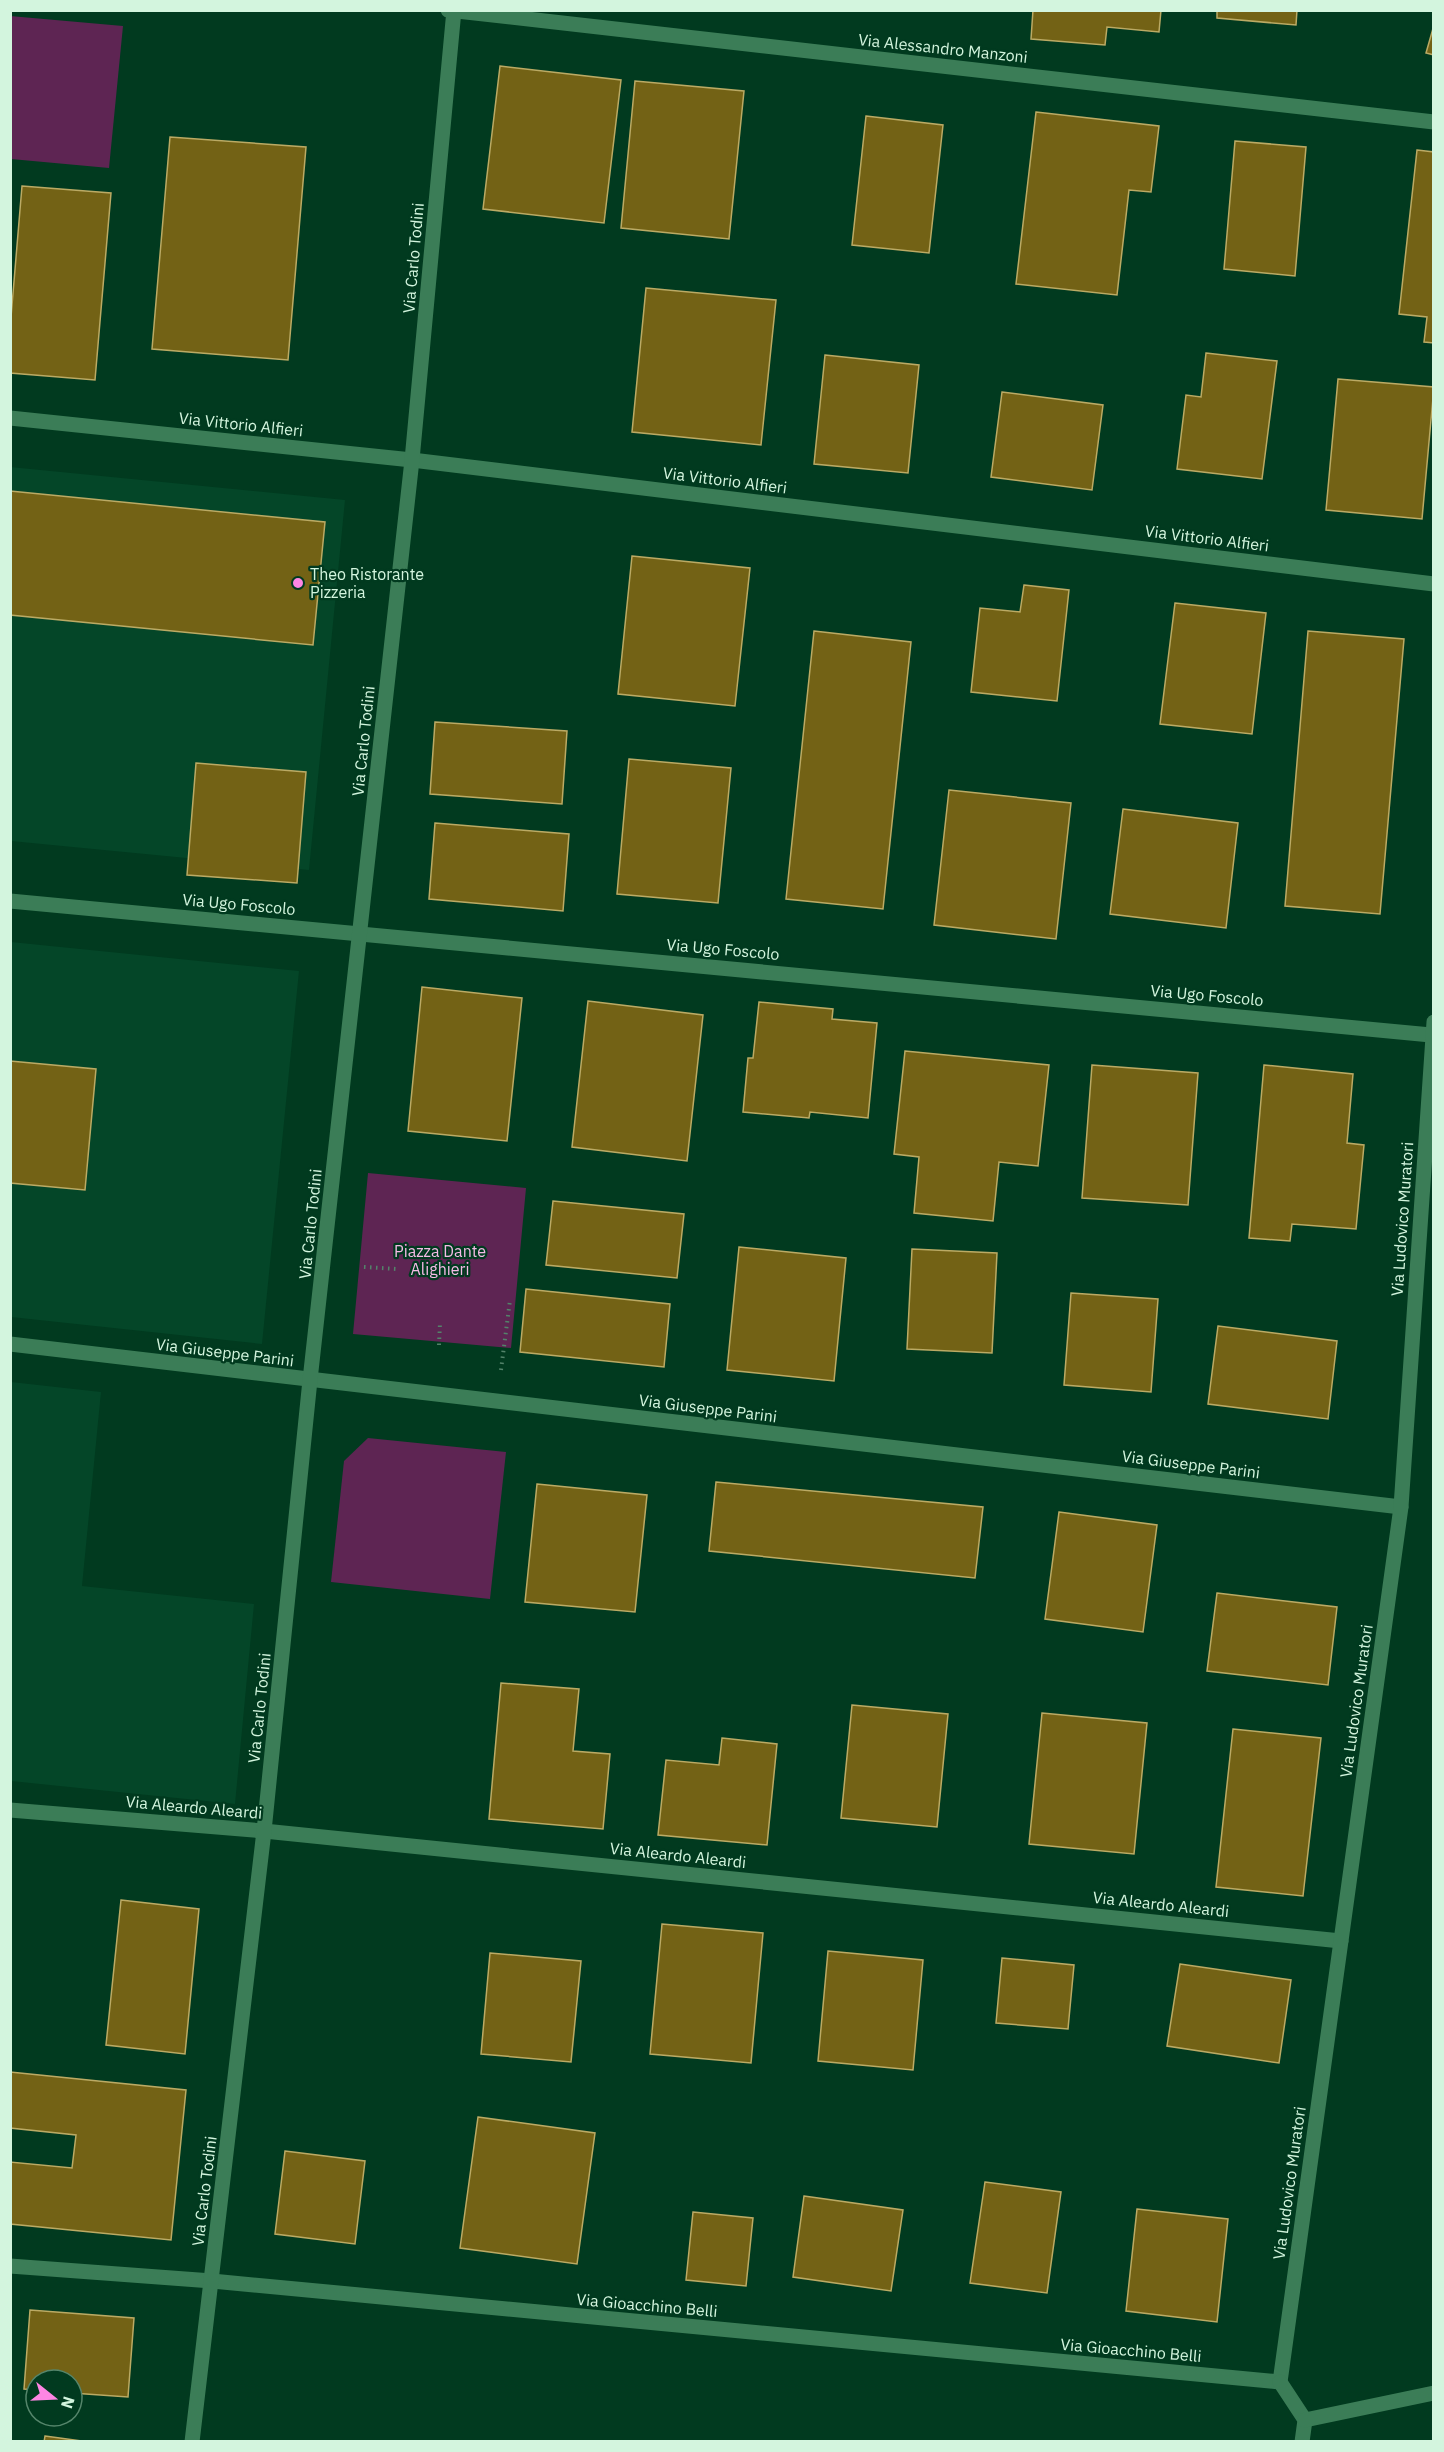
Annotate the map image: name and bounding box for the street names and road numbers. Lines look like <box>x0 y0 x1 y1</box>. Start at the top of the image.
street label: Via Alessandro Manzoni <box>857 29 1029 67</box>
street label: Via Carlo Todini <box>398 202 428 314</box>
street label: Via Vittorio Alfieri <box>178 408 304 440</box>
street label: Via Vittorio Alfieri <box>662 462 788 498</box>
street label: Via Vittorio Alfieri <box>1144 520 1270 556</box>
street label: Via Carlo Todini <box>347 685 379 797</box>
street label: Via Ugo Foscolo <box>182 889 296 919</box>
street label: Via Ugo Foscolo <box>666 934 780 964</box>
street label: Via Ugo Foscolo <box>1150 980 1264 1010</box>
street label: Via Ludovico Muratori <box>1387 1141 1417 1297</box>
street label: Via Carlo Todini <box>294 1168 326 1280</box>
street label: Via Giuseppe Parini <box>155 1334 295 1370</box>
street label: Via Giuseppe Parini <box>638 1390 778 1426</box>
street label: Via Giuseppe Parini <box>1121 1446 1261 1482</box>
street label: Via Ludovico Muratori <box>1335 1623 1377 1779</box>
street label: Via Carlo Todini <box>243 1652 275 1764</box>
street label: Via Aleardo Aleardi <box>125 1791 263 1823</box>
street label: Via Aleardo Aleardi <box>609 1838 747 1872</box>
street label: Via Aleardo Aleardi <box>1092 1887 1230 1921</box>
street label: Via Ludovico Muratori <box>1268 2105 1310 2261</box>
street label: Via Carlo Todini <box>187 2135 221 2247</box>
street label: Via Gioacchino Belli <box>576 2289 718 2321</box>
street label: Via Gioacchino Belli <box>1060 2334 1202 2366</box>

